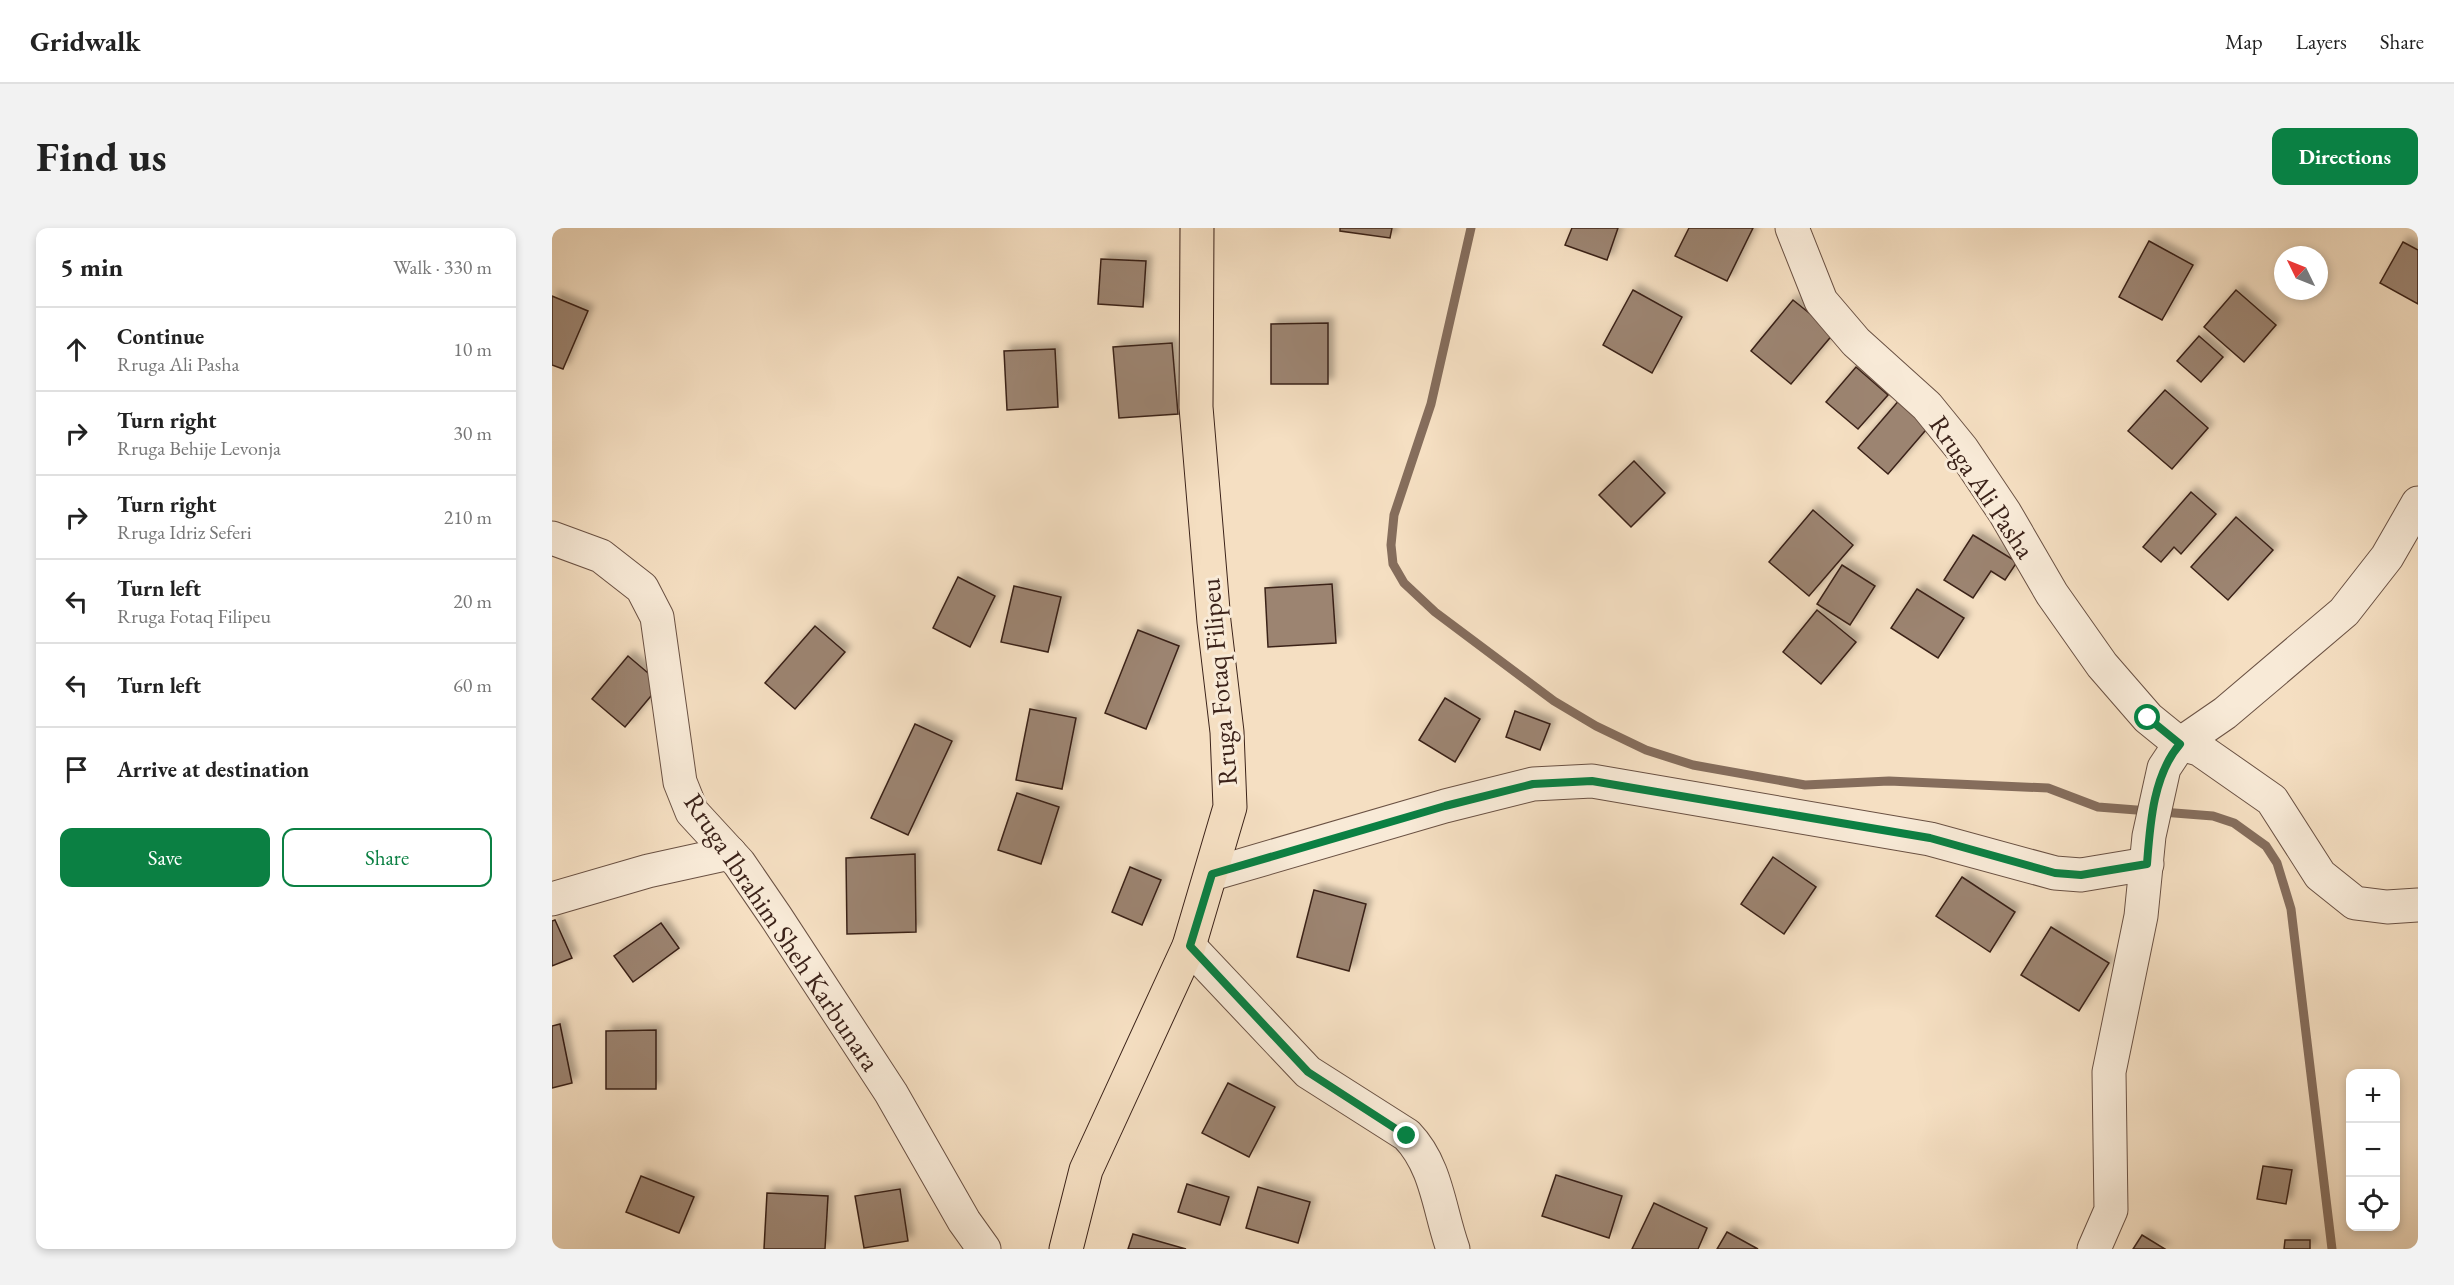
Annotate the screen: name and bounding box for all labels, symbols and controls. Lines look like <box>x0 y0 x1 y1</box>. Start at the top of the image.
text: Gridwalk <box>30 23 141 59</box>
text: Map <box>2225 28 2263 55</box>
text: Layers <box>2296 28 2347 55</box>
text: Share <box>2380 28 2424 55</box>
button: Directions <box>2272 128 2418 185</box>
text: Find us <box>36 129 167 184</box>
north arrow <box>2274 246 2328 300</box>
text: 5 min <box>60 250 123 284</box>
text: Walk · 330 m <box>393 254 492 280</box>
text: Continue <box>117 322 204 351</box>
icon: ahead <box>60 333 93 366</box>
text: 10 m <box>453 336 492 362</box>
text: Rruga Ali Pasha <box>117 351 239 377</box>
text: Turn right <box>117 406 216 435</box>
street label: Rruga Ali Pasha <box>1922 408 2043 565</box>
icon: right <box>60 417 93 450</box>
text: 30 m <box>453 420 492 446</box>
text: Rruga Behije Levonja <box>117 435 281 461</box>
text: Turn right <box>117 490 216 519</box>
icon: right <box>60 501 93 534</box>
text: 210 m <box>444 504 492 530</box>
text: Rruga Idriz Seferi <box>117 519 252 545</box>
text: Turn left <box>117 574 201 603</box>
street label: Rruga Fotaq Filipeu <box>1192 577 1245 787</box>
icon: left <box>60 585 93 618</box>
text: 20 m <box>453 588 492 614</box>
text: Rruga Fotaq Filipeu <box>117 603 271 629</box>
icon: left <box>60 669 93 702</box>
text: Turn left <box>117 671 201 700</box>
text: 60 m <box>453 672 492 698</box>
route start <box>2134 704 2160 730</box>
icon: arrive <box>60 753 93 786</box>
text: Arrive at destination <box>117 755 309 784</box>
street label: Rruga Ibrahim Sheh Karbunara <box>676 786 889 1078</box>
button: Save <box>60 828 270 887</box>
button: Share <box>282 828 492 887</box>
map controls <box>2346 1069 2400 1231</box>
button: + <box>2346 1069 2400 1123</box>
route end <box>1393 1122 1419 1148</box>
button: − <box>2346 1123 2400 1177</box>
button: locate <box>2346 1177 2400 1231</box>

